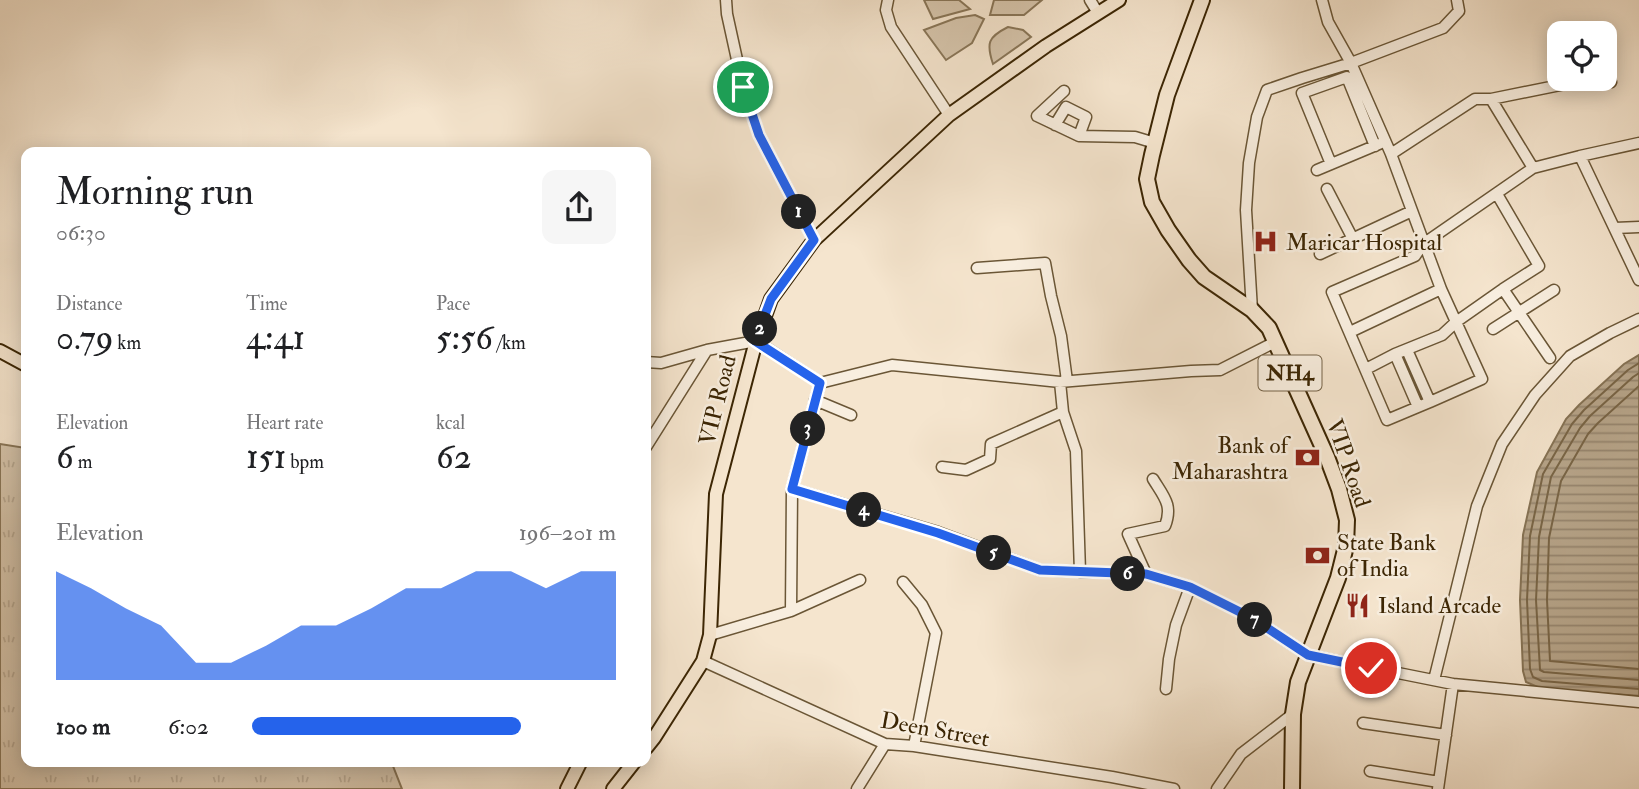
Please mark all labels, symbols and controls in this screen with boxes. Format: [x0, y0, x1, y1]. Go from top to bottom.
map controls [1547, 21, 1617, 91]
button: locate [1547, 21, 1617, 91]
pin [713, 57, 773, 117]
icon: arrive [724, 68, 762, 106]
text: Morning run [56, 168, 254, 216]
button: share [542, 170, 616, 244]
pin: 1 [782, 194, 816, 230]
text: 1 [795, 199, 802, 223]
text: 06:30 [56, 218, 106, 247]
hospital icon: Maricar Hospital [1252, 228, 1280, 256]
place label: Maricar Hospital [1286, 228, 1442, 258]
text: Distance [56, 292, 122, 316]
text: Time [246, 292, 288, 316]
text: Pace [436, 292, 470, 316]
pin: 2 [742, 312, 778, 346]
text: 0.79 [56, 316, 113, 360]
text: 4:41 [246, 316, 305, 360]
text: 5:56 [436, 316, 493, 360]
text: 2 [755, 316, 764, 340]
text: km [113, 331, 141, 355]
text: /km [493, 331, 526, 355]
street label: VIP Road [692, 352, 743, 448]
road number: NH4 [1258, 356, 1322, 390]
text: Elevation [56, 411, 128, 435]
text: Heart rate [246, 411, 323, 435]
text: kcal [436, 411, 465, 435]
pin: 3 [790, 412, 826, 446]
street label: VIP Road [1320, 415, 1377, 511]
text: 3 [804, 416, 811, 440]
place label: Bank of Maharashtra [1172, 431, 1292, 486]
text: 6 [56, 435, 74, 479]
text: 151 [246, 435, 286, 479]
text: 62 [436, 435, 471, 479]
bank icon: Bank of Maharashtra [1294, 444, 1322, 472]
text: m [74, 450, 92, 474]
text: bpm [286, 450, 324, 474]
pin: 4 [846, 492, 882, 528]
text: 4 [858, 497, 869, 521]
text: Elevation [56, 518, 144, 547]
text: 196–201 m [519, 518, 616, 547]
place label: State Bank of India [1337, 528, 1436, 583]
pin: 5 [976, 536, 1012, 570]
text: 5 [989, 540, 998, 564]
bank icon: State Bank of India [1303, 541, 1331, 569]
pin: 6 [1110, 556, 1146, 592]
text: 6 [1123, 561, 1132, 585]
restaurant icon: Island Arcade [1344, 591, 1372, 619]
place label: Island Arcade [1378, 591, 1502, 620]
pin: 7 [1238, 602, 1272, 638]
text: 7 [1250, 607, 1259, 631]
pin [1341, 638, 1401, 698]
icon: check [1352, 649, 1390, 687]
street label: Deen Street [878, 706, 992, 753]
text: 100 m [56, 712, 110, 741]
text: 6:02 [168, 712, 209, 741]

